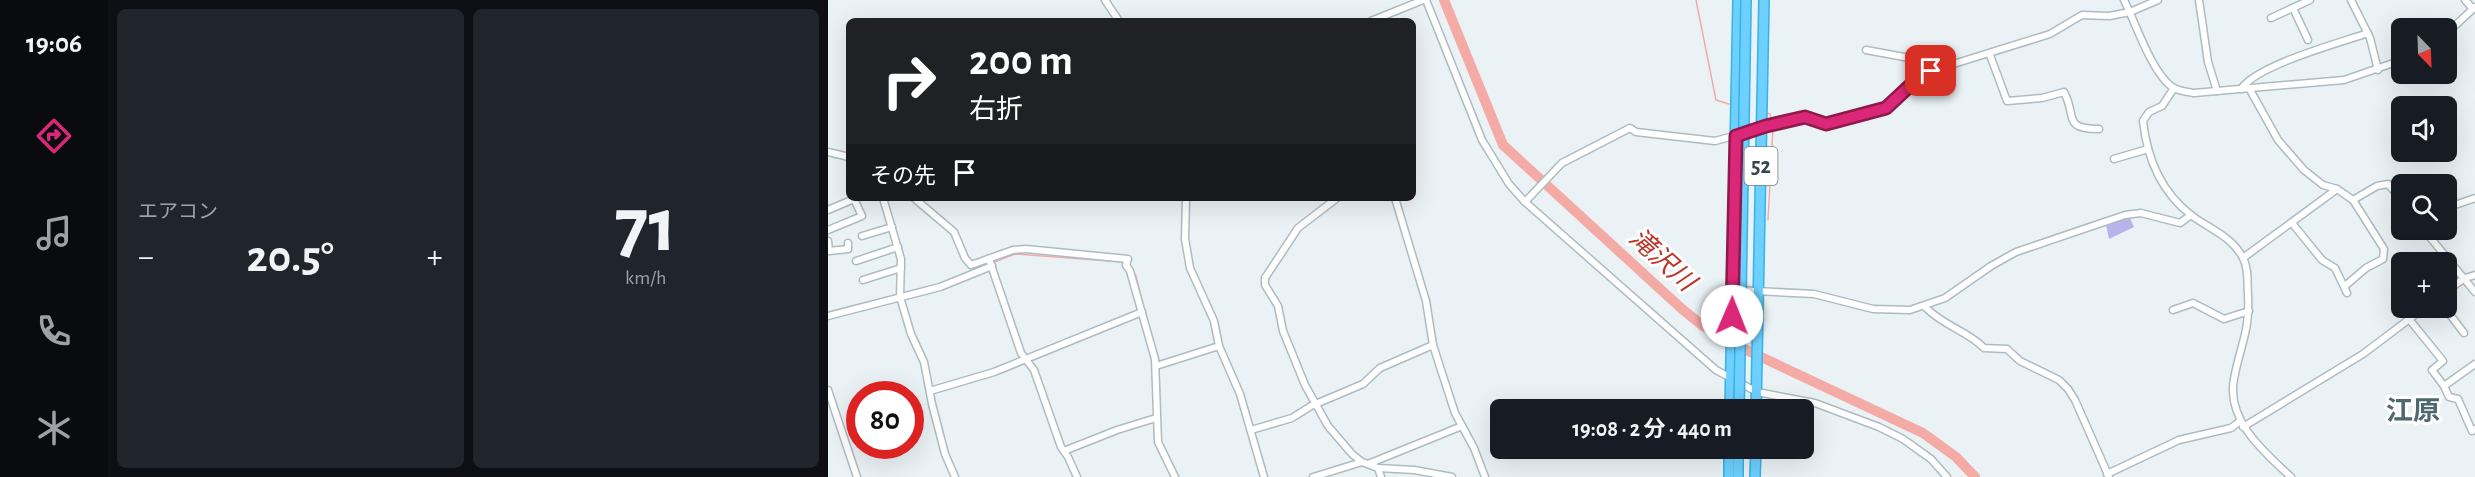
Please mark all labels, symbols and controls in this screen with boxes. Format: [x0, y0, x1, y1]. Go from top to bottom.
north arrow [2391, 18, 2457, 84]
map controls [2391, 18, 2457, 318]
text: 19:06 [26, 30, 82, 57]
text: 200 m [969, 40, 1073, 82]
icon: right [870, 42, 948, 120]
pin [1905, 45, 1956, 96]
icon: arrive [1914, 54, 1947, 87]
text: 右折 [969, 96, 1023, 123]
button: sound [2391, 96, 2457, 162]
icon: directions [33, 115, 75, 157]
road number: 52 [1744, 147, 1778, 185]
icon: arrive [948, 156, 981, 189]
text: その先 [870, 165, 936, 187]
button: search [2391, 174, 2457, 240]
text: 71 [615, 188, 677, 266]
text: エアコン [138, 202, 218, 222]
icon: music [33, 212, 75, 254]
water label: 滝沢川 [1624, 223, 1703, 298]
text: 20.5° [246, 235, 334, 280]
text: − [138, 241, 154, 274]
text: + [427, 241, 442, 274]
button: + [2391, 252, 2457, 318]
text: km/h [625, 268, 666, 288]
position arrow [1700, 284, 1764, 348]
icon: phone [33, 310, 75, 352]
speed limit sign: 80 [846, 381, 924, 459]
district label: 江原 [2386, 397, 2440, 425]
icon: climate [33, 407, 75, 449]
text: 19:08 · 2 分 · 440 m [1572, 418, 1732, 440]

